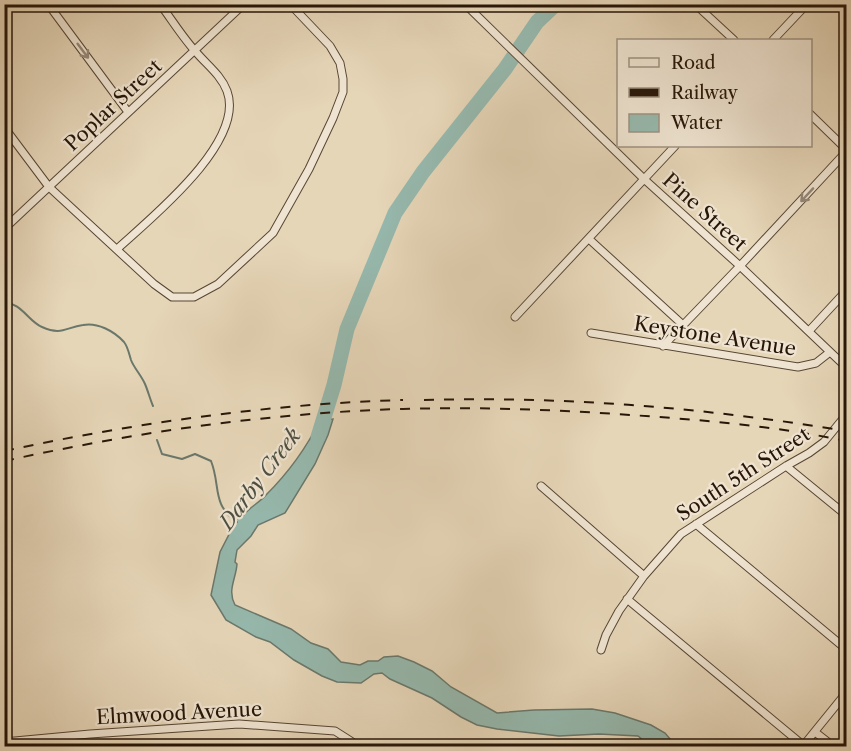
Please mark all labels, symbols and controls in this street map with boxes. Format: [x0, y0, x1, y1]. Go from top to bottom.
legend [617, 39, 812, 147]
one-way arrow [77, 43, 90, 59]
text: Road [671, 52, 716, 74]
street label: Poplar Street [60, 54, 166, 156]
text: Railway [671, 82, 739, 104]
text: Water [670, 112, 723, 134]
street label: Pine Street [658, 168, 752, 256]
one-way arrow [800, 187, 814, 202]
street label: Keystone Avenue [632, 311, 798, 361]
street label: South 5th Street [672, 422, 814, 526]
water label: Darby Creek [212, 423, 306, 536]
street label: Elmwood Avenue [95, 697, 263, 729]

